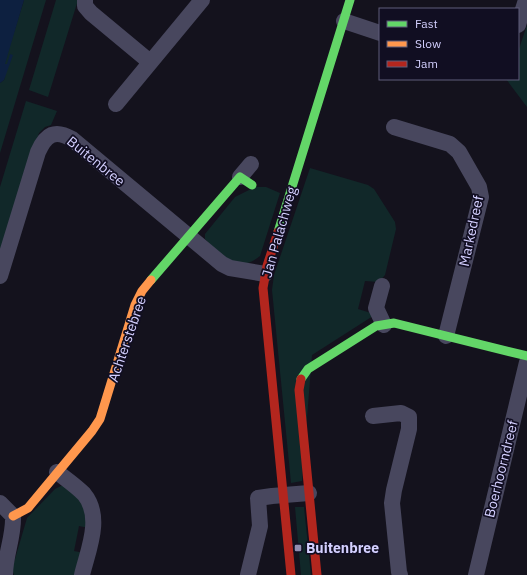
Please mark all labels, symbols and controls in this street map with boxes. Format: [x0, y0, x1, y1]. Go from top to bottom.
legend [379, 8, 519, 80]
text: Fast [415, 16, 438, 31]
text: Slow [415, 36, 441, 51]
text: Jam [415, 56, 438, 71]
street label: Buitenbree [63, 132, 129, 190]
street label: Jan Palachweg [257, 184, 301, 280]
street label: Markedreef [455, 194, 487, 268]
street label: Achterstebree [104, 293, 150, 384]
street label: Boerhoorndreef [480, 418, 522, 520]
place label: Buitenbree [306, 539, 379, 557]
marker: Buitenbree [293, 543, 303, 553]

